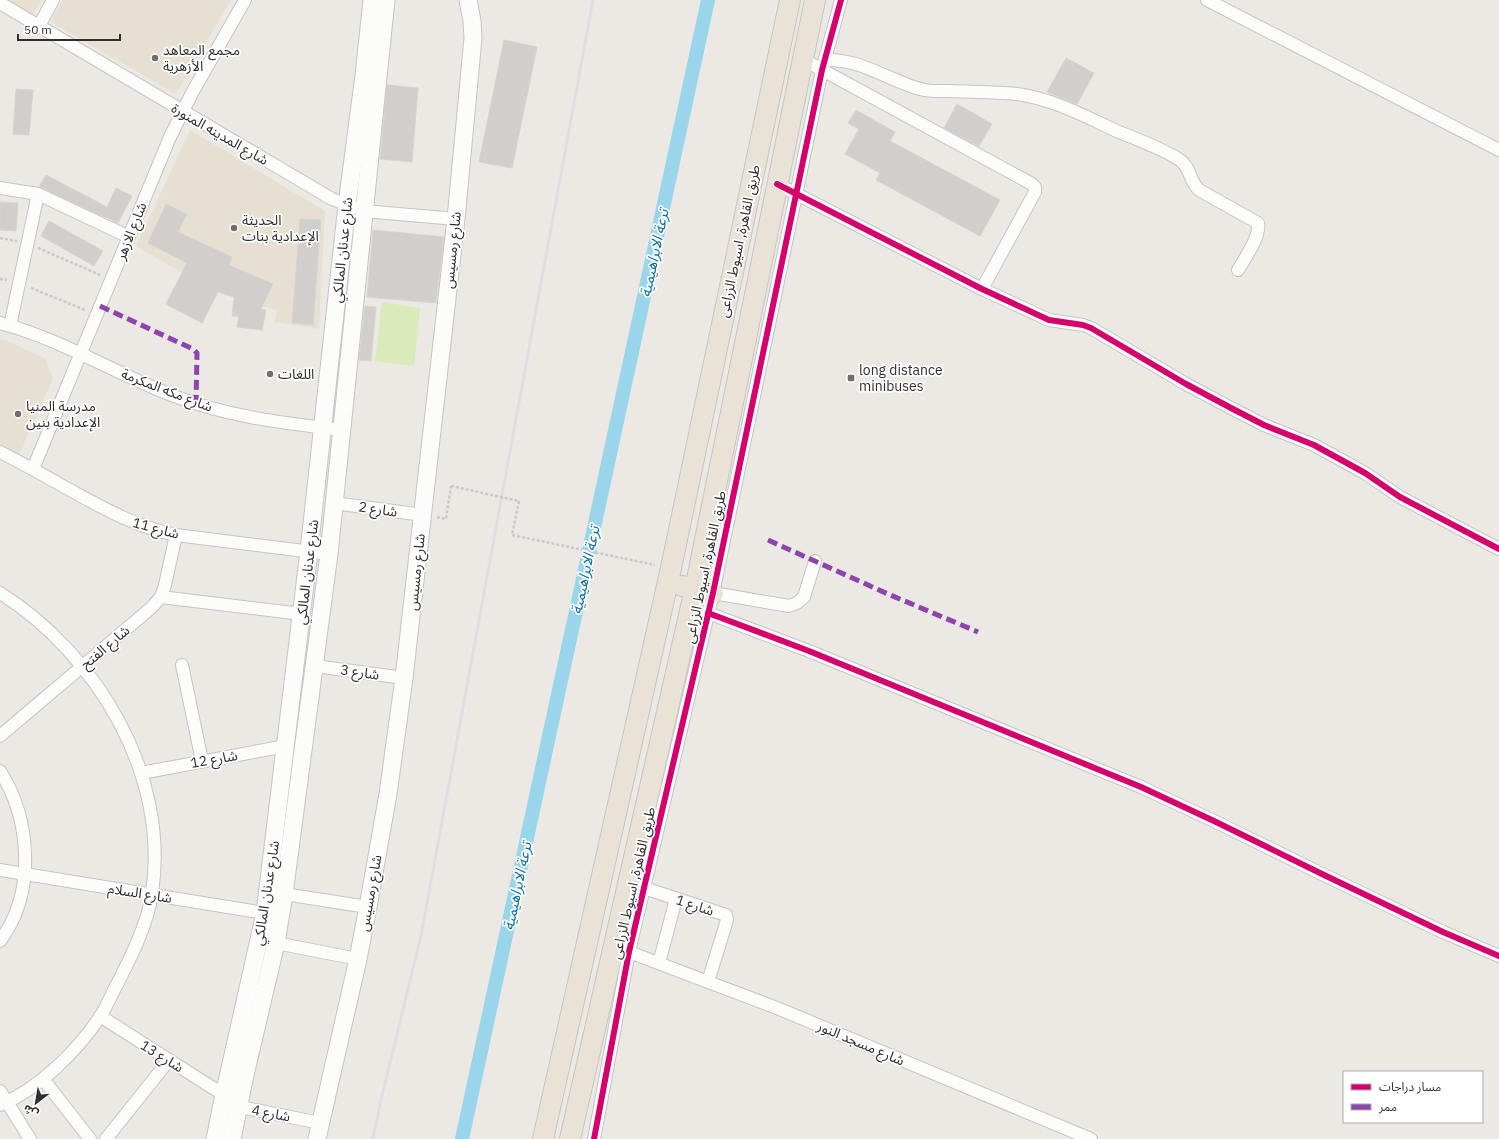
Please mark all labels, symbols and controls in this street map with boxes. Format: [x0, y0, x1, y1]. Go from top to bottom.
scale bar [18, 16, 120, 42]
text: 50 m [24, 22, 52, 37]
place label: مجمع المعاهد الأزهرية [163, 41, 240, 75]
marker: مجمع المعاهد الأزهرية [150, 53, 160, 63]
street label: شارع المدينه المنورة [167, 99, 272, 171]
street label: طريق القاهرة, اسيوط الزراعى [714, 163, 765, 319]
street label: شارع عدنان المالكي [328, 196, 359, 304]
street label: شارع الازهر [111, 200, 152, 264]
water label: ترعة الابراهيمية [635, 205, 673, 299]
place label: الحديثة الإعدادية بنات [242, 211, 319, 246]
street label: شارع رمسيس [439, 211, 467, 290]
marker: الحديثة الإعدادية بنات [229, 223, 239, 233]
place label: long distance minibuses [859, 361, 943, 395]
street label: شارع مكه المكرمة [118, 364, 215, 418]
place label: اللغات [278, 365, 314, 383]
marker: اللغات [265, 369, 275, 379]
marker: long distance minibuses [846, 373, 856, 383]
place label: مدرسة المنيا الإعدادية بنين [26, 397, 100, 432]
marker: مدرسة المنيا الإعدادية بنين [13, 409, 23, 419]
street label: طريق القاهرة, اسيوط الزراعى [680, 489, 731, 645]
street label: شارع 2 [357, 497, 399, 523]
street label: شارع 11 [130, 513, 181, 545]
street label: شارع عدنان المالكي [292, 518, 325, 626]
water label: ترعة الابراهيمية [566, 522, 604, 616]
street label: شارع رمسيس [403, 533, 431, 612]
street label: شارع الفتح [77, 621, 135, 674]
street label: شارع 3 [339, 660, 381, 686]
street label: شارع 12 [189, 746, 239, 774]
street label: طريق القاهرة, اسيوط الزراعى [607, 805, 660, 961]
water label: ترعة الابراهيمية [498, 838, 536, 932]
street label: شارع عدنان المالكي [249, 839, 285, 947]
street label: شارع رمسيس [354, 853, 388, 933]
street label: شارع السلام [106, 879, 173, 909]
street label: شارع 1 [673, 890, 716, 921]
street label: شارع مسجد النور [813, 1016, 907, 1071]
street label: شارع 13 [136, 1036, 187, 1078]
legend [1343, 1071, 1483, 1123]
text: مسار دراجات [1379, 1079, 1441, 1094]
north arrow [16, 1083, 56, 1123]
text: ممر [1378, 1099, 1397, 1114]
street label: شارع 4 [250, 1100, 292, 1128]
text: ش [21, 1102, 41, 1121]

